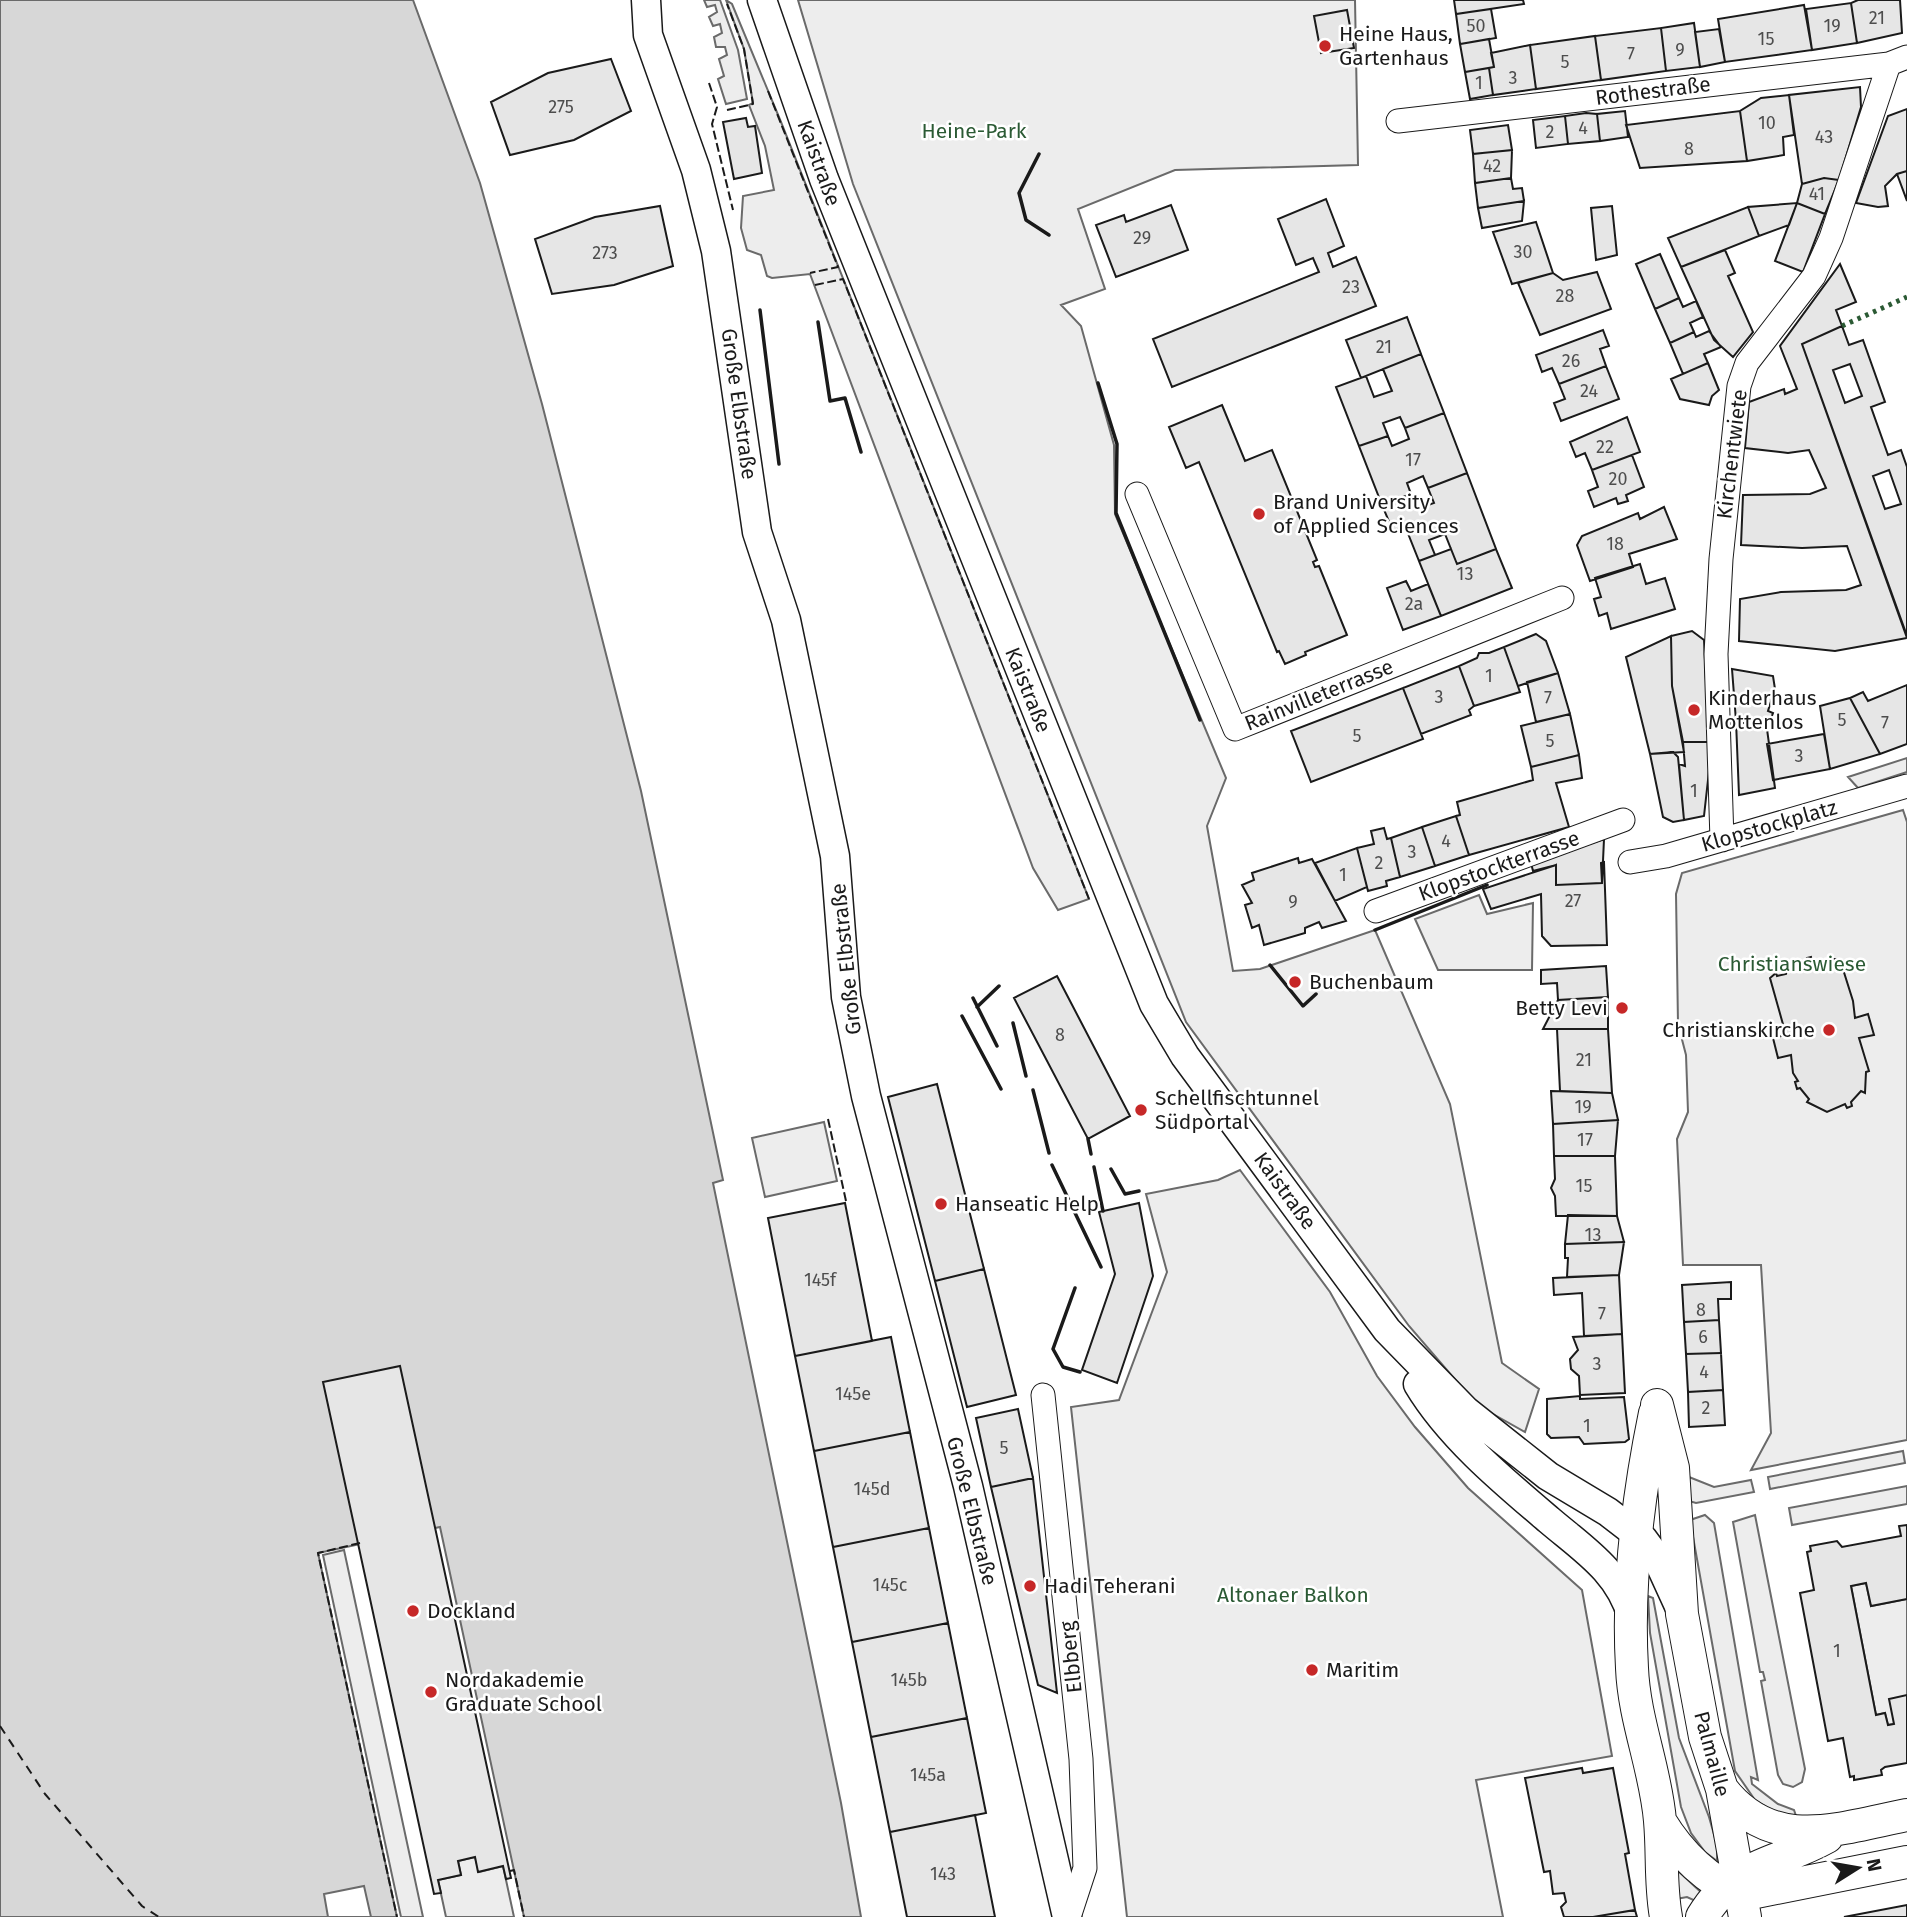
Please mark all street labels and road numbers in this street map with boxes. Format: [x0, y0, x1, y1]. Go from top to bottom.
street label: Rothestraße [1594, 71, 1712, 111]
street label: Kaistraße [791, 116, 847, 210]
street label: Große Elbstraße [716, 327, 762, 481]
street label: Kirchentwiete [1711, 388, 1753, 520]
street label: Kaistraße [999, 644, 1057, 736]
street label: Rainvilleterrasse [1241, 653, 1397, 737]
street label: Klopstockplatz [1698, 794, 1840, 858]
street label: Klopstockterrasse [1415, 825, 1583, 907]
street label: Große Elbstraße [825, 882, 867, 1036]
street label: Kaistraße [1248, 1147, 1322, 1235]
street label: Große Elbstraße [941, 1434, 1003, 1588]
street label: Elbberg [1054, 1620, 1088, 1694]
street label: Palmaille [1688, 1708, 1736, 1800]

